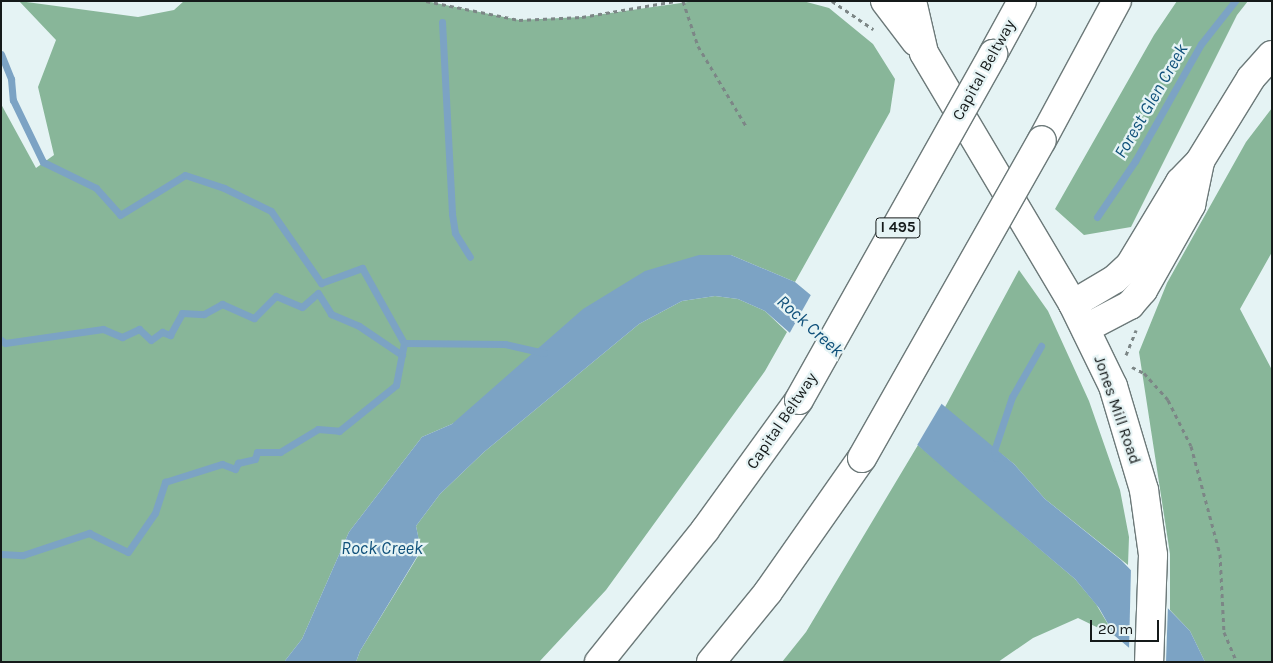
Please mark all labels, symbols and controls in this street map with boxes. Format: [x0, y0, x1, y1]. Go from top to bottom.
street label: Capital Beltway [948, 16, 1020, 124]
water label: Forest Glen Creek [1109, 40, 1193, 162]
road number: I 495 [874, 216, 922, 240]
water label: Rock Creek [772, 291, 848, 361]
street label: Jones Mill Road [1089, 353, 1145, 467]
street label: Capital Beltway [743, 369, 821, 473]
water label: Rock Creek [341, 537, 423, 559]
scale bar [1093, 610, 1162, 642]
text: 20 m [1098, 620, 1133, 638]

